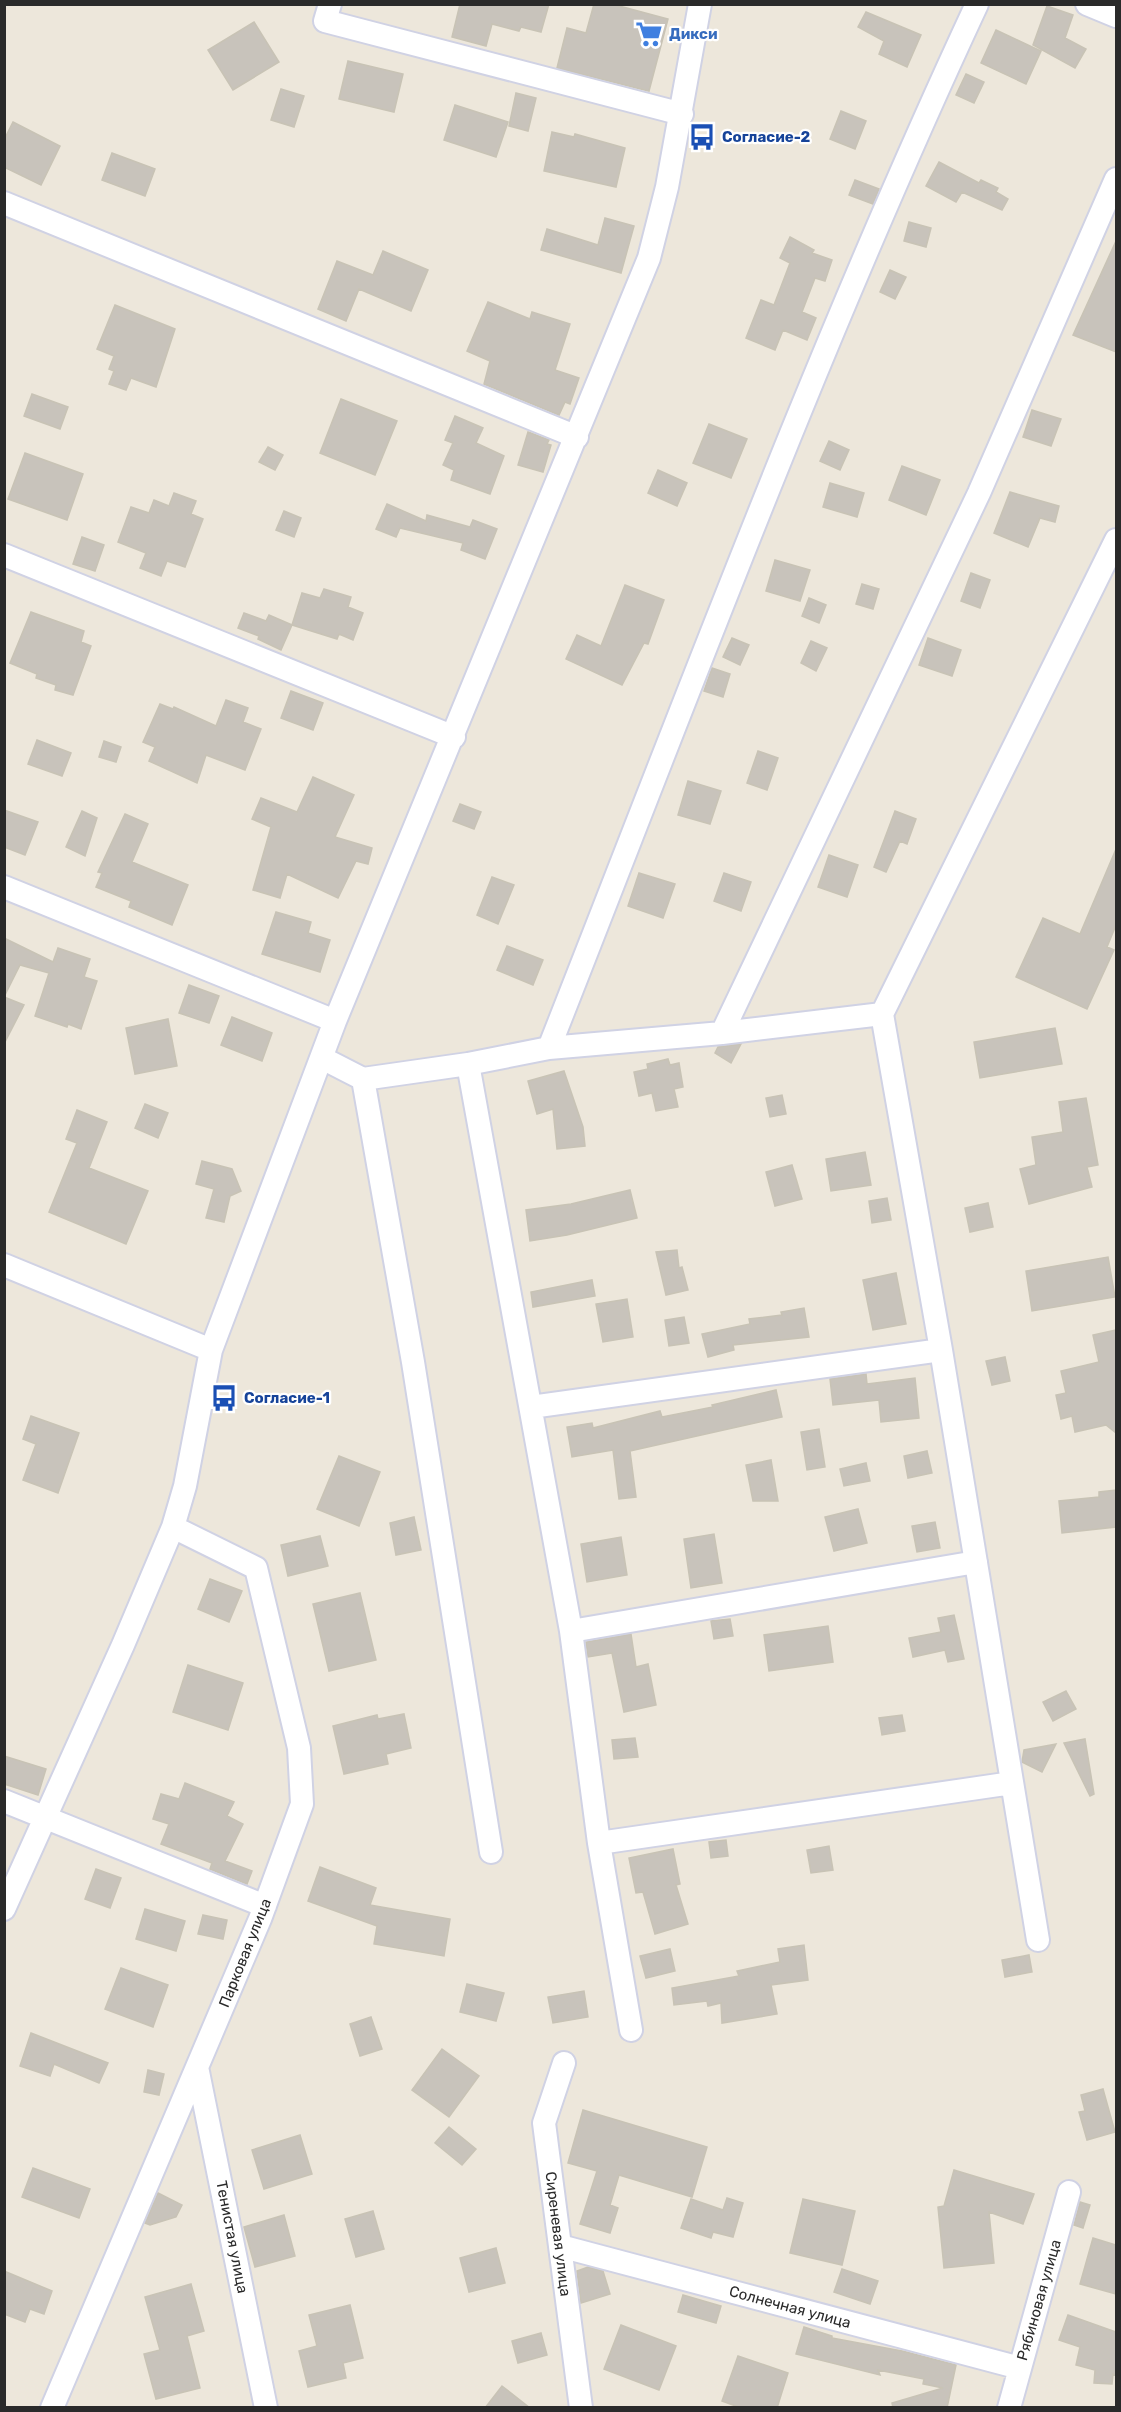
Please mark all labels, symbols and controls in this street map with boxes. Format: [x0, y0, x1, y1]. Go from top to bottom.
supermarket icon: Дикси [634, 19, 664, 49]
place label: Дикси [669, 25, 717, 43]
bus stop icon: Согласие-2 [687, 122, 717, 152]
place label: Согласие-2 [722, 128, 810, 146]
bus stop icon: Согласие-1 [209, 1383, 239, 1413]
place label: Согласие-1 [244, 1389, 330, 1407]
street label: Парковая улица [215, 1896, 275, 2010]
street label: Сиреневая улица [541, 2171, 575, 2297]
street label: Тенистая улица [212, 2179, 252, 2295]
street label: Рябиновая улица [1013, 2237, 1065, 2363]
street label: Солнечная улица [727, 2282, 853, 2332]

